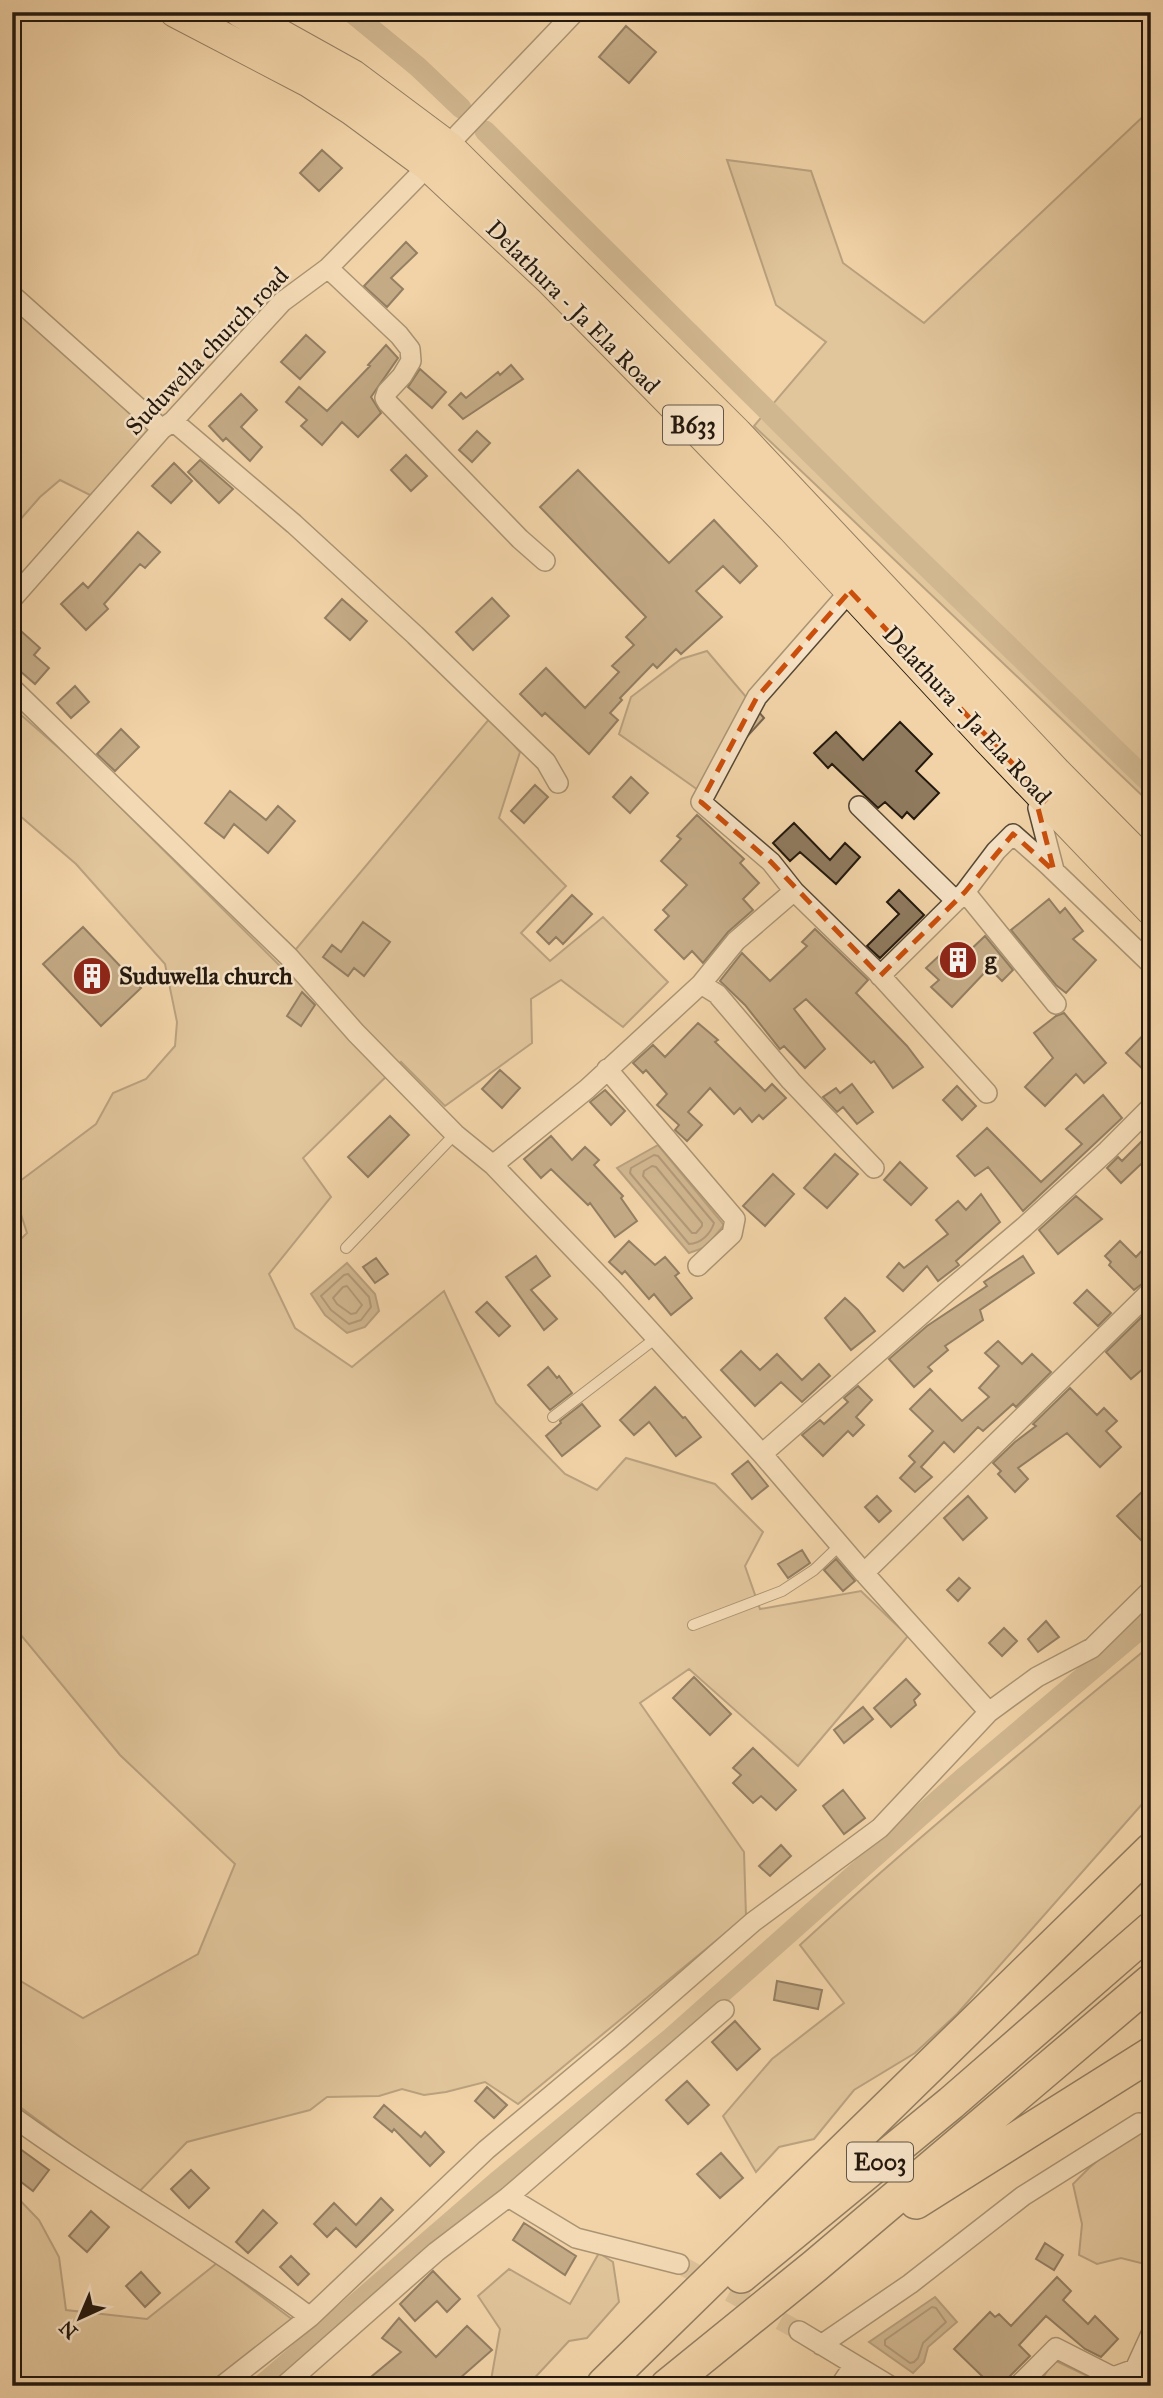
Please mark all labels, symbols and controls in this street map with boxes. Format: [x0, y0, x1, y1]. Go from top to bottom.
street label: Delathura - Ja Ela Road [480, 214, 666, 400]
street label: Suduwella church road [119, 261, 295, 441]
road number: B633 [663, 406, 723, 444]
street label: Delathura - Ja Ela Road [876, 619, 1058, 811]
building icon: g [937, 939, 979, 981]
place label: g [985, 945, 997, 975]
building icon: Suduwella church [71, 955, 113, 997]
place label: Suduwella church [119, 961, 293, 991]
road number: E003 [847, 2142, 913, 2182]
north arrow [46, 2282, 116, 2352]
text: N [55, 2316, 82, 2344]

